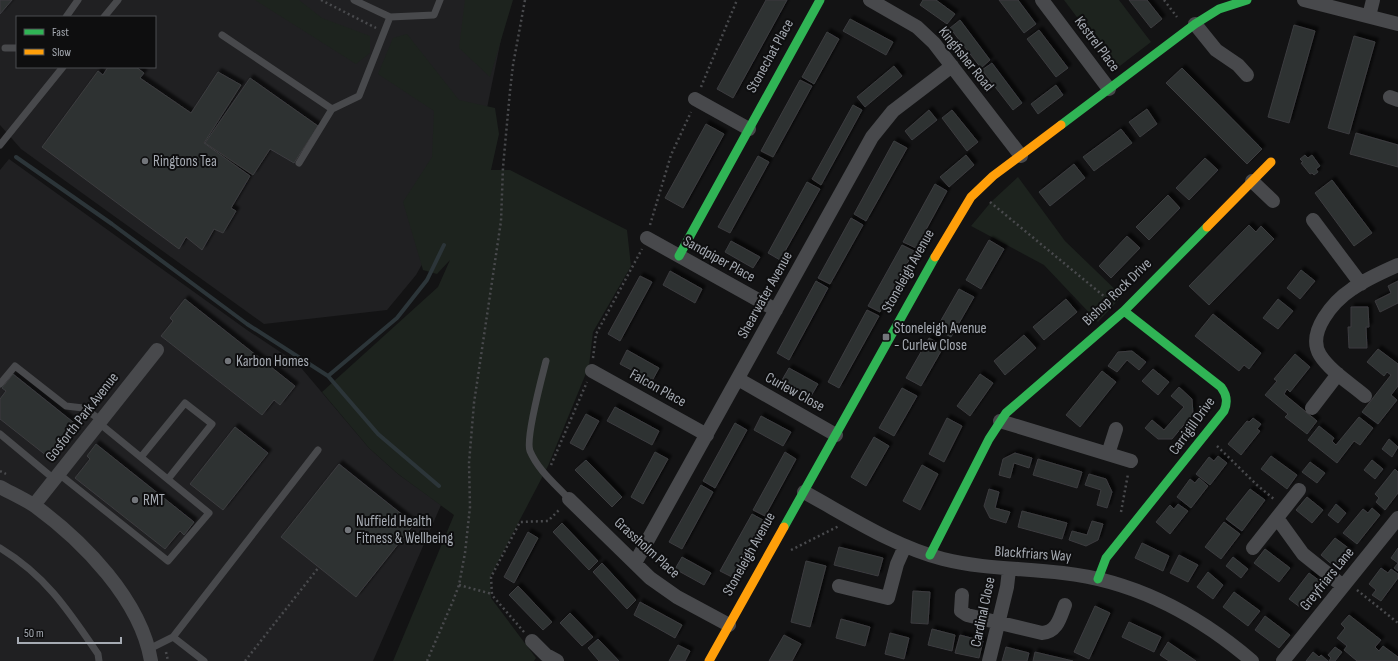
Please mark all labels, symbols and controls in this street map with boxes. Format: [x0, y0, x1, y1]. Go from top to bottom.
street label: Kestrel Place [1070, 12, 1124, 76]
legend [16, 16, 156, 68]
street label: Stonechat Place [742, 16, 798, 96]
street label: Kingfisher Road [934, 23, 998, 95]
text: Fast [52, 25, 69, 40]
text: Slow [52, 45, 71, 60]
place label: Ringtons Tea [153, 152, 217, 171]
marker: Ringtons Tea [140, 156, 150, 166]
street label: Stoneleigh Avenue [877, 226, 939, 316]
street label: Sandpiper Place [680, 231, 758, 287]
street label: Shearwater Avenue [733, 248, 797, 342]
street label: Bishop Rock Drive [1078, 254, 1156, 330]
place label: Stoneleigh Avenue - Curlew Close [894, 319, 987, 355]
marker: Stoneleigh Avenue - Curlew Close [881, 332, 891, 342]
place label: Karbon Homes [236, 352, 309, 371]
marker: Karbon Homes [223, 356, 233, 366]
street label: Falcon Place [626, 365, 690, 411]
street label: Curlew Close [762, 368, 828, 416]
street label: Gosforth Park Avenue [41, 369, 123, 465]
street label: Carrigill Drive [1165, 393, 1219, 459]
place label: RMT [143, 491, 165, 510]
marker: RMT [130, 495, 140, 505]
street label: Stoneleigh Avenue [718, 509, 780, 599]
place label: Nuffield Health Fitness & Wellbeing [356, 512, 453, 548]
street label: Grassholm Place [610, 513, 684, 583]
marker: Nuffield Health Fitness & Wellbeing [343, 525, 353, 535]
street label: Blackfriars Way [994, 542, 1072, 566]
street label: Greyfriars Lane [1296, 543, 1358, 615]
street label: Cardinal Close [966, 575, 1000, 649]
scale bar [18, 619, 121, 645]
text: 50 m [24, 626, 44, 641]

